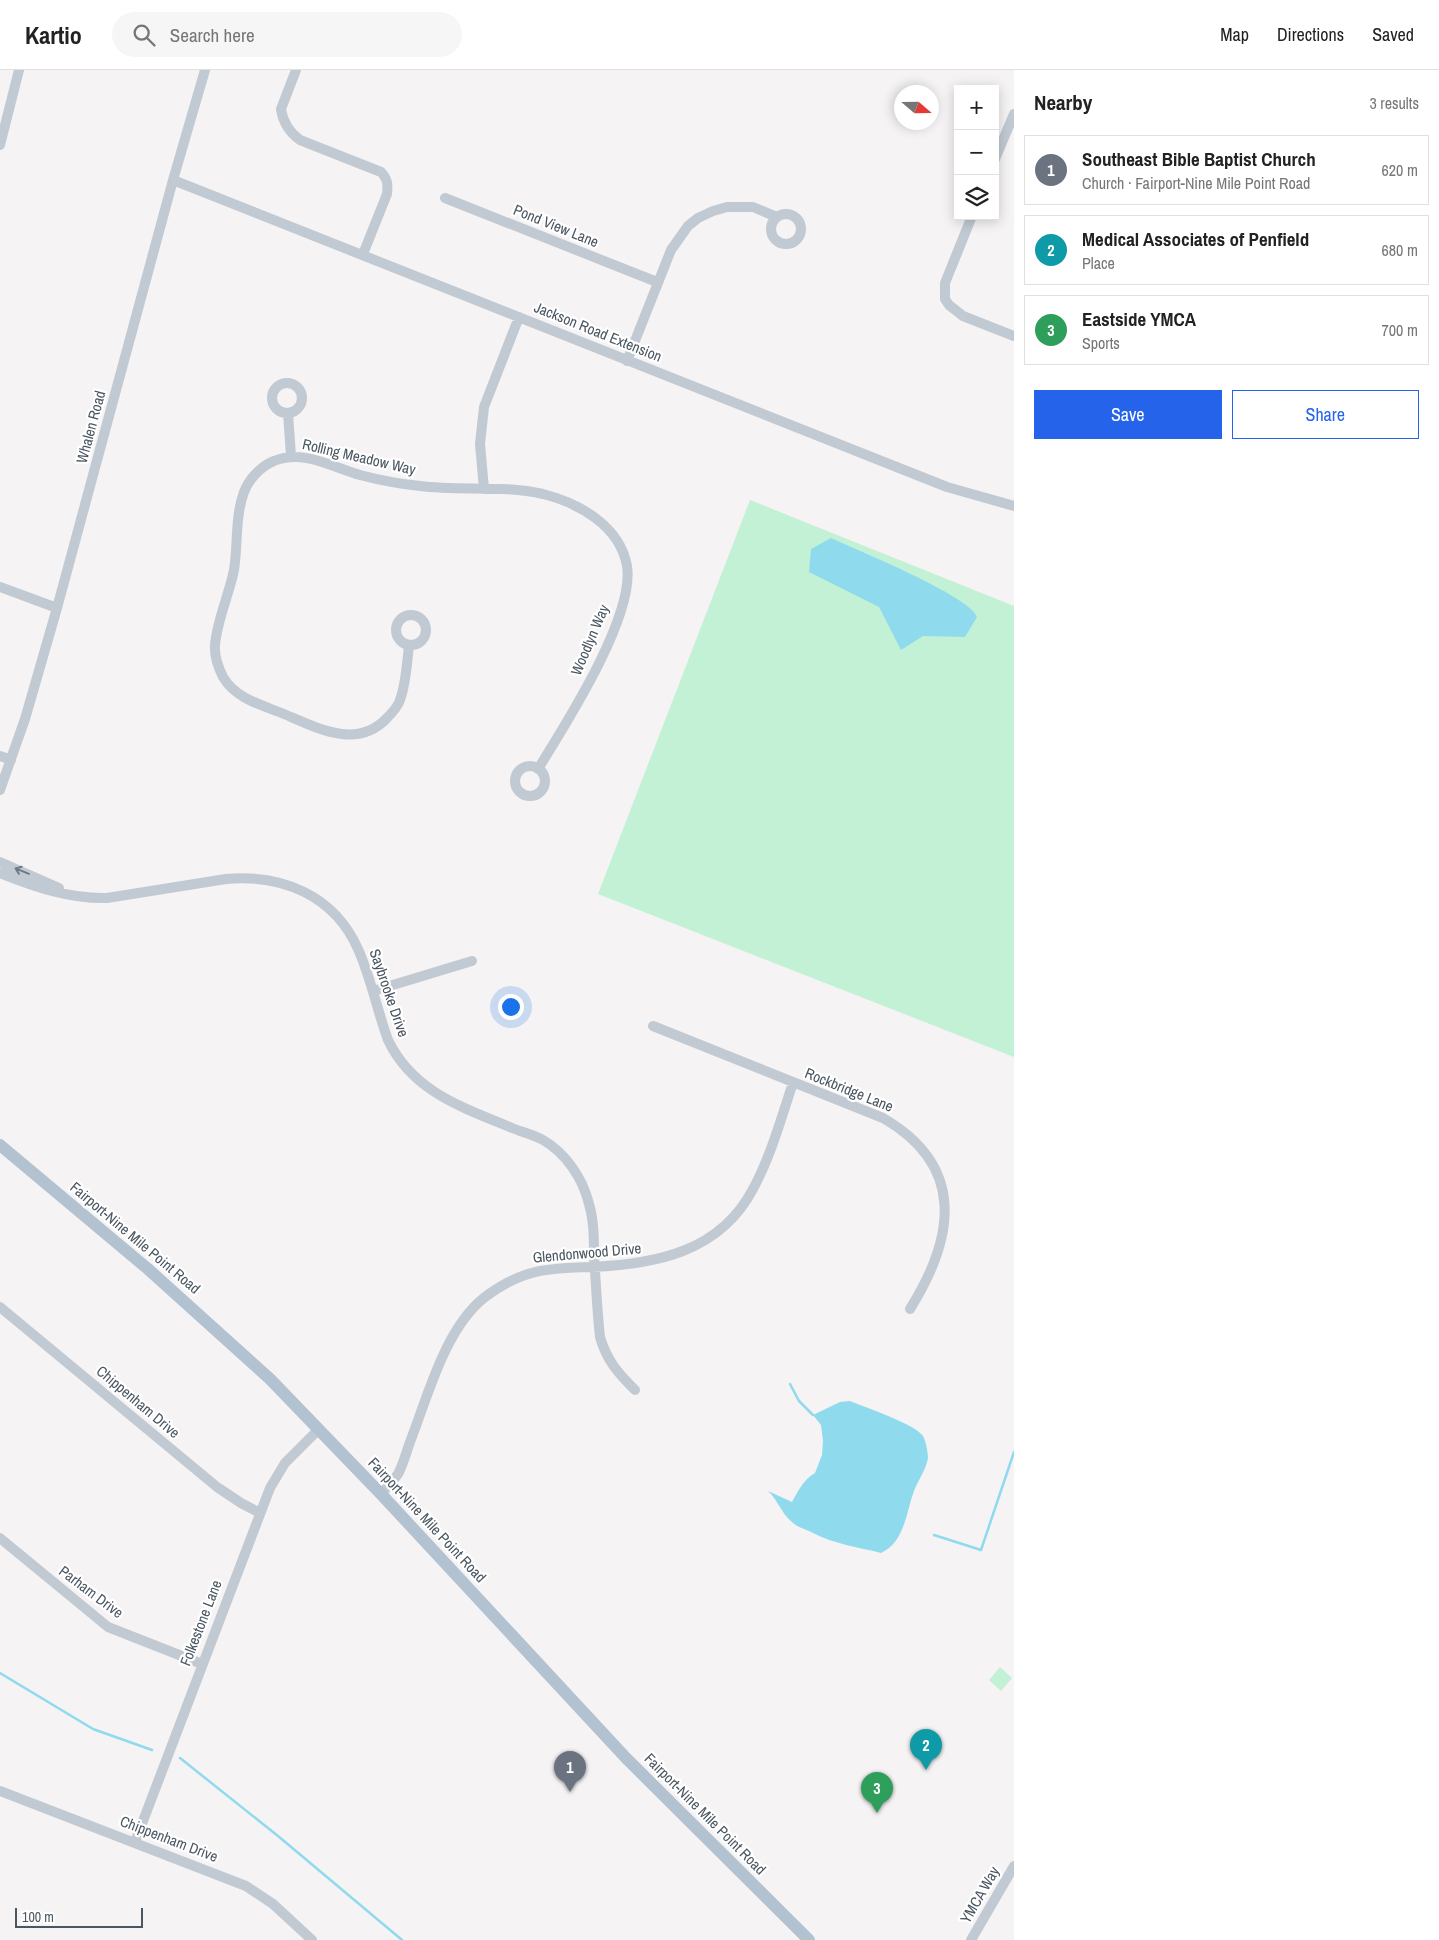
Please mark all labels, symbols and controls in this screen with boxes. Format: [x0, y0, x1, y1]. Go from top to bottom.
search box [112, 12, 462, 57]
text: Kartio [25, 19, 82, 51]
icon: search [130, 21, 158, 49]
text: Search here [170, 22, 255, 48]
text: Map [1220, 22, 1249, 47]
text: Directions [1277, 22, 1344, 47]
text: Saved [1372, 22, 1414, 47]
north arrow [894, 85, 939, 130]
map controls [954, 85, 999, 220]
button: + [954, 85, 999, 130]
text: Nearby [1034, 88, 1092, 117]
text: 3 results [1369, 92, 1419, 114]
button: − [954, 130, 999, 175]
text: Southeast Bible Baptist Church [1082, 146, 1316, 172]
text: 1 [1047, 159, 1055, 181]
text: 620 m [1382, 159, 1418, 181]
text: Church · Fairport-Nine Mile Point Road [1082, 172, 1310, 194]
button: layers [954, 175, 999, 220]
street label: Pond View Lane [511, 199, 602, 252]
text: Medical Associates of Penfield [1082, 226, 1309, 252]
text: 2 [1047, 239, 1055, 261]
text: 680 m [1382, 239, 1418, 261]
text: Place [1082, 252, 1115, 274]
street label: Jackson Road Extension [531, 296, 665, 367]
text: Eastside YMCA [1082, 306, 1196, 332]
text: 3 [1047, 319, 1055, 341]
text: 700 m [1382, 319, 1418, 341]
text: Sports [1082, 332, 1120, 354]
street label: Whalen Road [71, 388, 110, 466]
button: Save [1034, 390, 1222, 439]
button: Share [1232, 390, 1419, 439]
street label: Rolling Meadow Way [300, 433, 419, 480]
street label: Woodlyn Way [565, 600, 614, 679]
one-way arrow [15, 866, 30, 875]
street label: Saybrooke Drive [365, 946, 414, 1040]
your location [498, 994, 524, 1020]
street label: Rockbridge Lane [802, 1062, 897, 1117]
street label: Fairport-Nine Mile Point Road [66, 1177, 205, 1298]
street label: Glendonwood Drive [532, 1237, 642, 1268]
street label: Chippenham Drive [92, 1360, 185, 1443]
street label: Fairport-Nine Mile Point Road [364, 1452, 491, 1587]
street label: Parham Drive [55, 1560, 128, 1623]
street label: Folkestone Lane [175, 1577, 227, 1669]
pin: 2 [910, 1729, 942, 1770]
street label: Fairport-Nine Mile Point Road [640, 1748, 771, 1879]
pin: 1 [554, 1751, 586, 1792]
pin: 3 [861, 1772, 893, 1813]
street label: Chippenham Drive [117, 1810, 221, 1867]
street label: YMCA Way [955, 1862, 1005, 1927]
scale bar [15, 1905, 142, 1928]
text: 100 m [22, 1908, 54, 1926]

